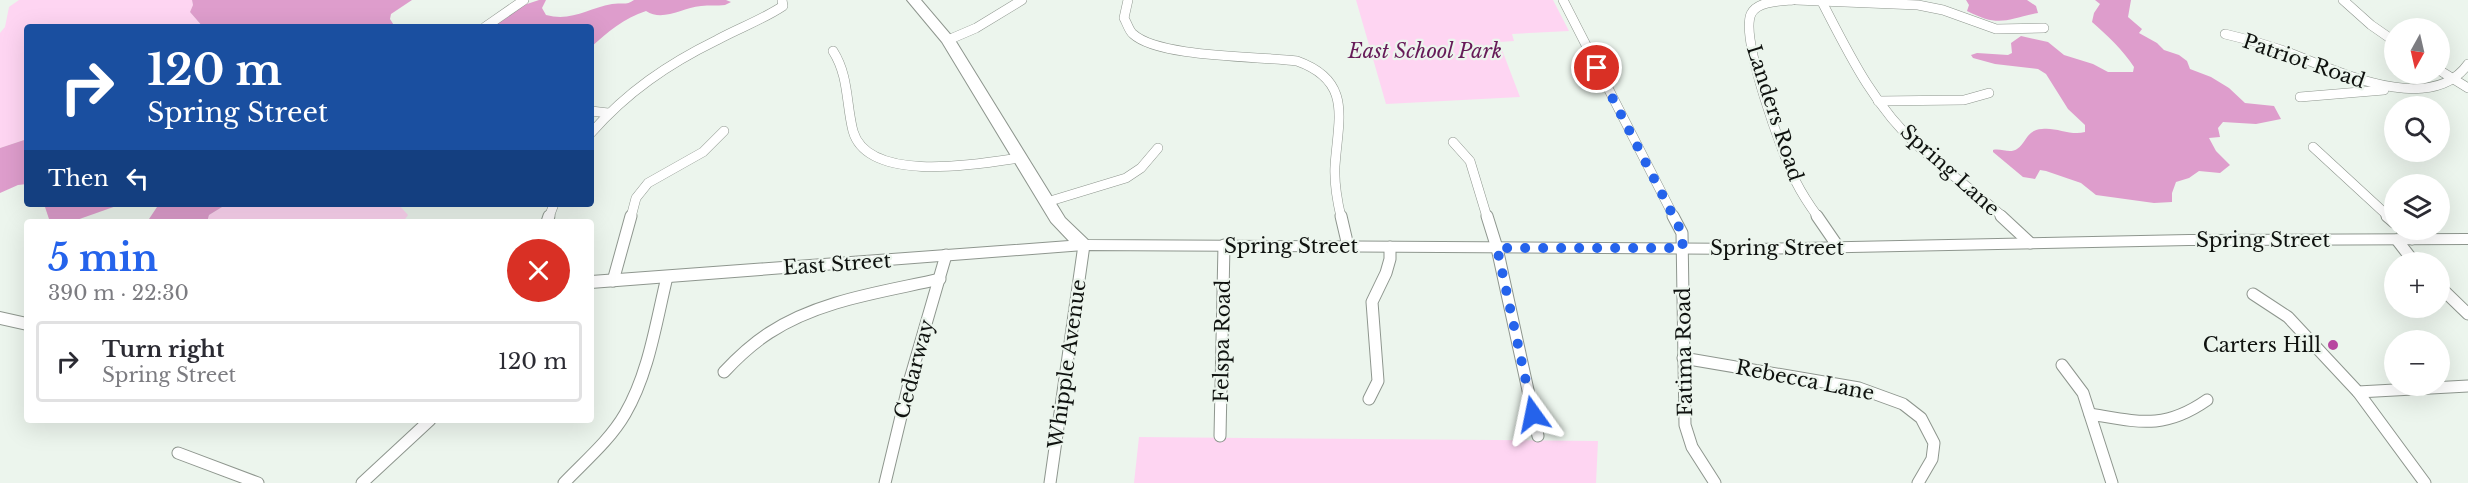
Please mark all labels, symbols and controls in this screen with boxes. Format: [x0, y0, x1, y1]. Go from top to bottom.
north arrow [2384, 18, 2450, 84]
map controls [2384, 18, 2450, 396]
street label: Patriot Road [2240, 29, 2368, 93]
park label: East School Park [1347, 39, 1502, 63]
pin [1571, 42, 1622, 93]
street label: Landers Road [1742, 42, 1808, 184]
text: 120 m [147, 44, 282, 96]
icon: right [48, 48, 126, 126]
icon: arrive [1580, 51, 1613, 84]
text: Spring Street [147, 96, 328, 129]
button: search [2384, 96, 2450, 162]
street label: Spring Lane [1896, 119, 2004, 221]
icon: left [121, 162, 154, 195]
text: Then [48, 165, 109, 192]
button: layers [2384, 174, 2450, 240]
street label: Spring Street [2196, 228, 2331, 252]
street label: Spring Street [1224, 234, 1359, 258]
text: 5 min [48, 236, 158, 281]
street label: Spring Street [1710, 236, 1845, 260]
button: close [507, 239, 570, 302]
street label: East Street [782, 248, 892, 280]
button: + [2384, 252, 2450, 318]
street label: Whipple Avenue [1043, 278, 1091, 451]
street label: Felspa Road [1209, 279, 1235, 403]
text: 390 m · 22:30 [48, 281, 189, 305]
street label: Fatima Road [1671, 287, 1697, 417]
street label: Cedarway [889, 316, 939, 421]
button: − [2384, 330, 2450, 396]
place label: Carters Hill [2203, 333, 2321, 357]
text: Turn right [102, 336, 224, 363]
marker: Carters Hill [2326, 338, 2340, 352]
icon: right [51, 345, 84, 378]
text: 120 m [498, 348, 567, 375]
street label: Rebecca Lane [1734, 355, 1876, 405]
text: Spring Street [102, 363, 236, 387]
position arrow [1501, 382, 1565, 446]

